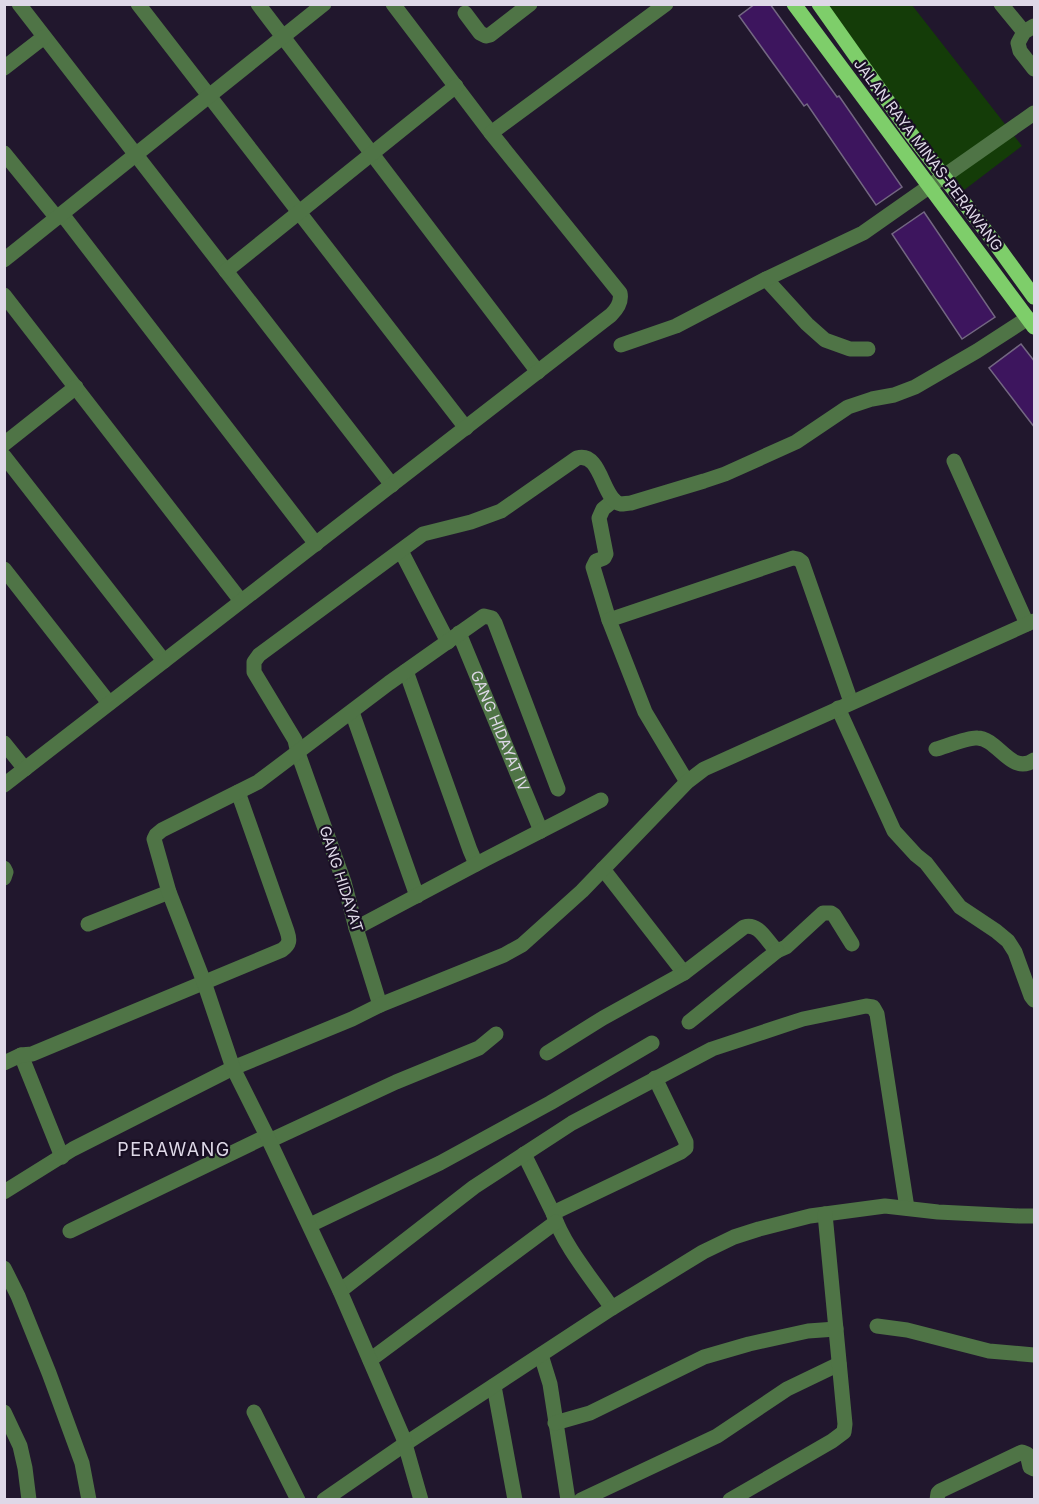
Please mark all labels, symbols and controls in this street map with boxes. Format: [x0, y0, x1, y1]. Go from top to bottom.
street label: JALAN RAYA MINAS-PERAWANG [850, 55, 1007, 255]
street label: GANG HIDAYAT IV [467, 667, 534, 794]
street label: GANG HIDAYAT [315, 823, 368, 934]
district label: PERAWANG [117, 1139, 231, 1160]

